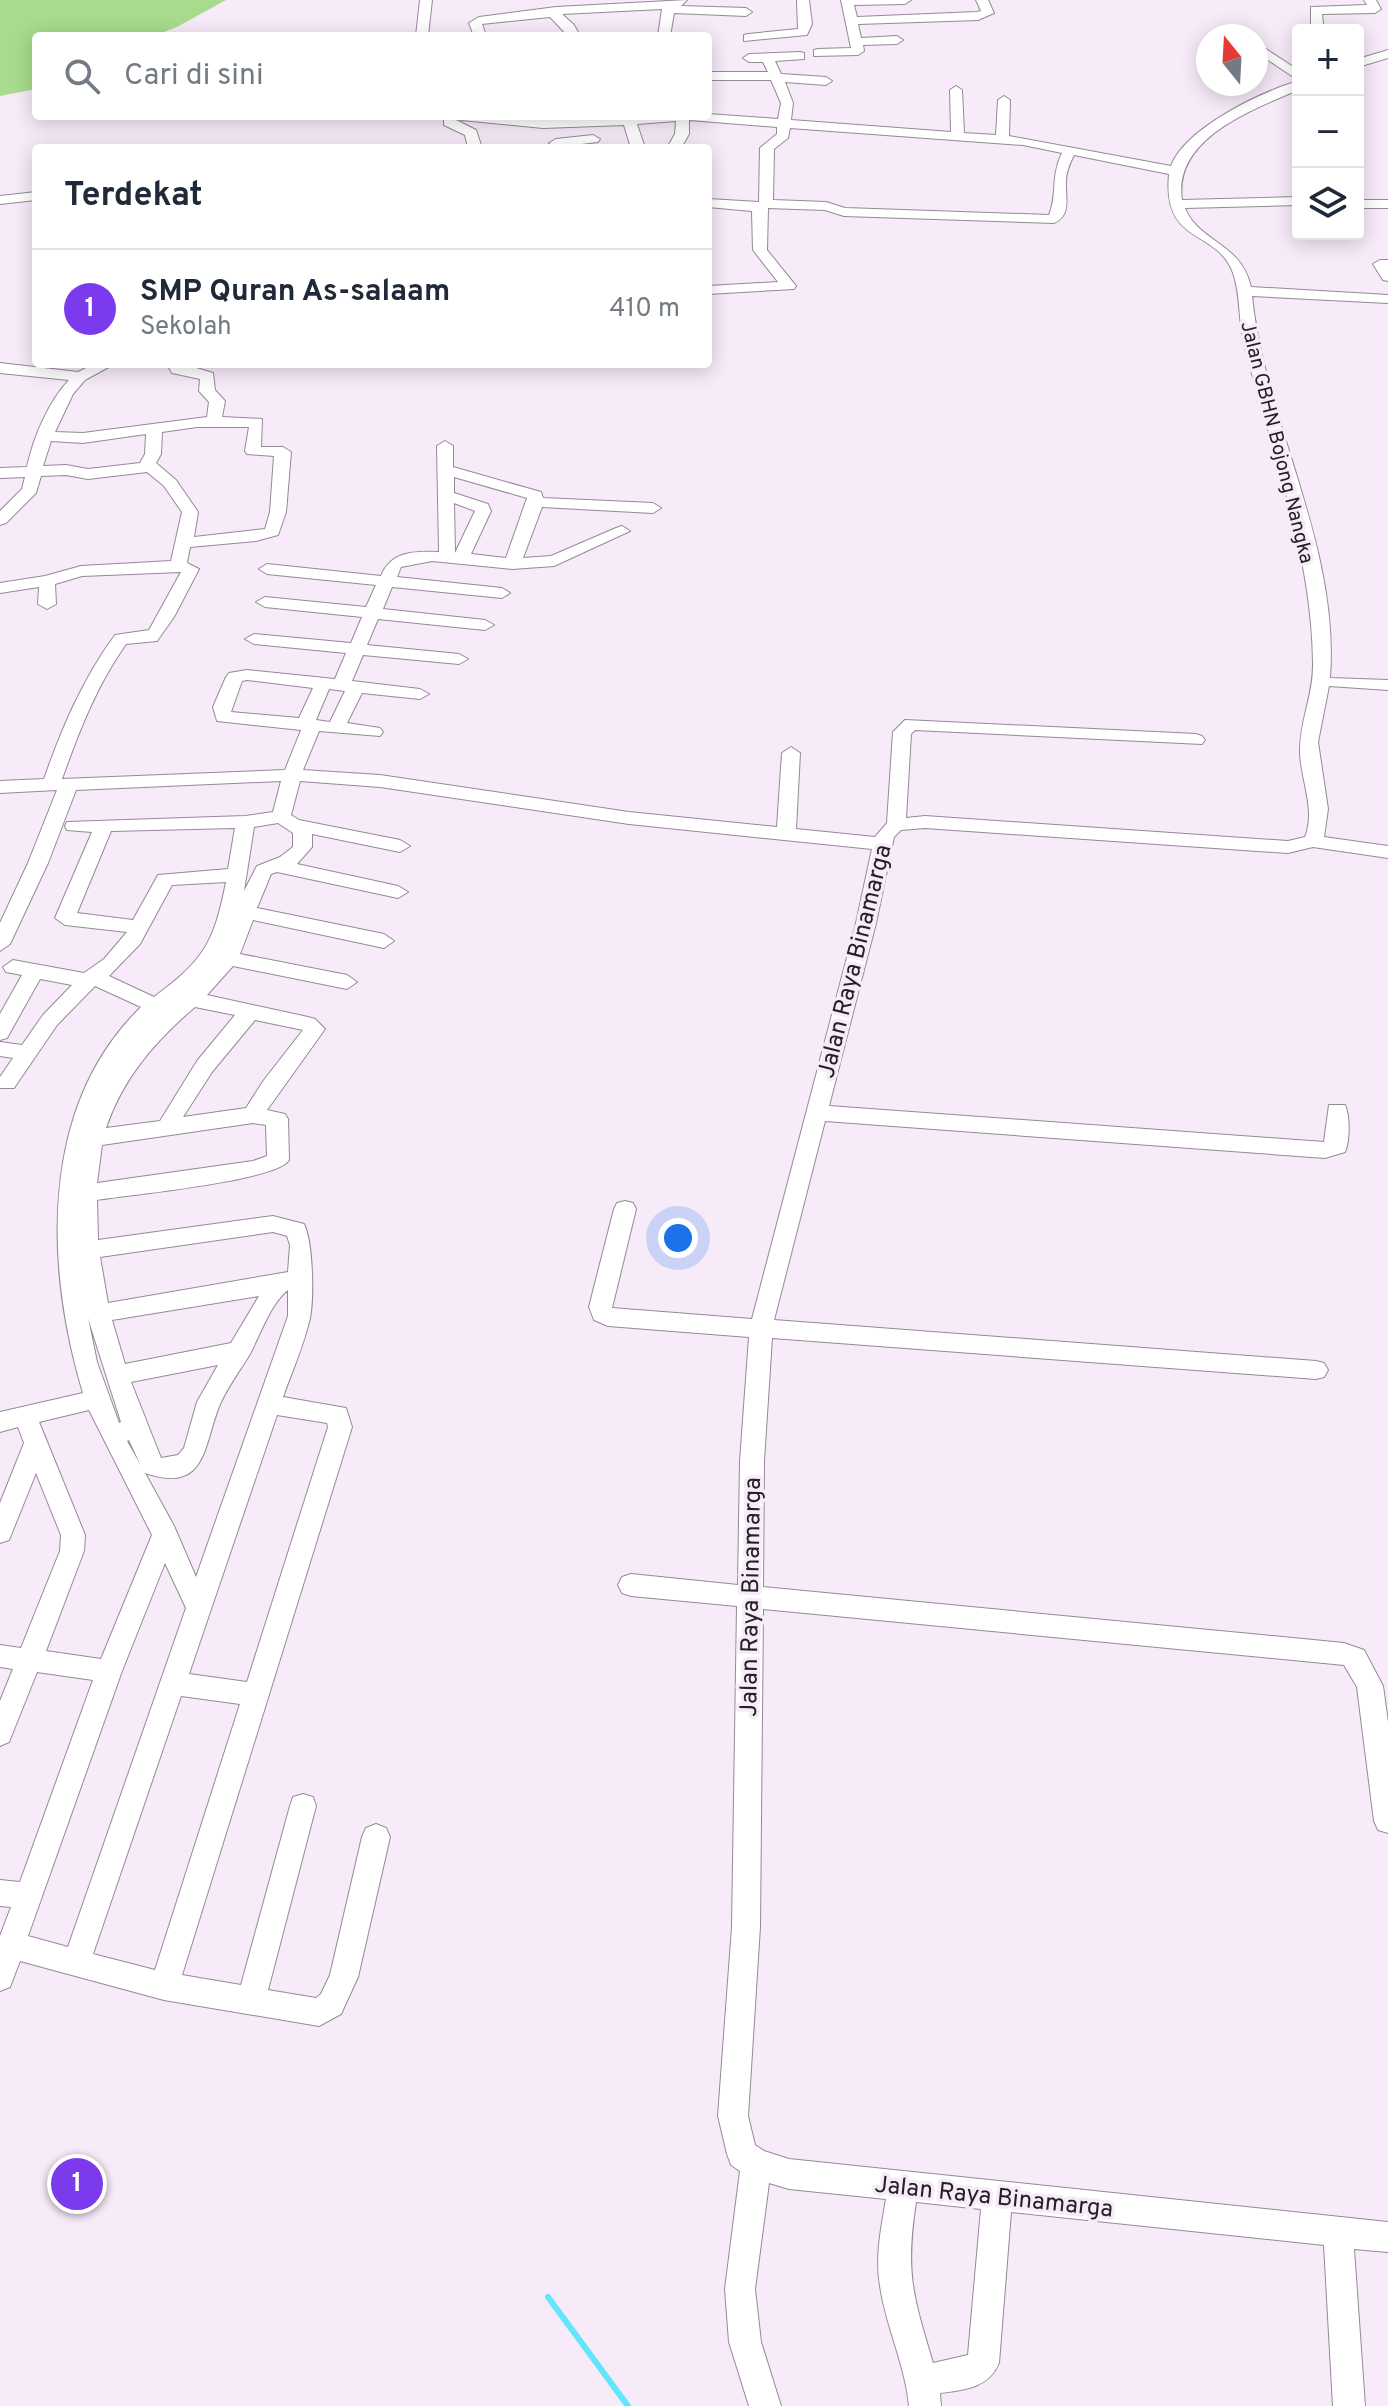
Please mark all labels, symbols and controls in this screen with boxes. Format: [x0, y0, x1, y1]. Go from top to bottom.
north arrow [1196, 24, 1268, 96]
map controls [1292, 24, 1364, 240]
button: + [1292, 24, 1364, 96]
search box [32, 32, 712, 120]
icon: search [60, 54, 104, 98]
text: Cari di sini [124, 58, 264, 95]
button: − [1292, 96, 1364, 168]
button: layers [1292, 168, 1364, 240]
text: Terdekat [64, 175, 203, 218]
text: SMP Quran As-salaam [140, 274, 450, 311]
text: 1 [85, 293, 95, 326]
text: 410 m [609, 293, 680, 326]
text: Sekolah [140, 311, 232, 344]
street label: Jalan GBHN Bojong Nangka [1233, 319, 1319, 566]
street label: Jalan Raya Binamarga [812, 842, 899, 1081]
your location [658, 1218, 698, 1258]
street label: Jalan Raya Binamarga [735, 1477, 769, 1717]
pin: 1 [51, 2154, 103, 2214]
street label: Jalan Raya Binamarga [873, 2171, 1115, 2225]

